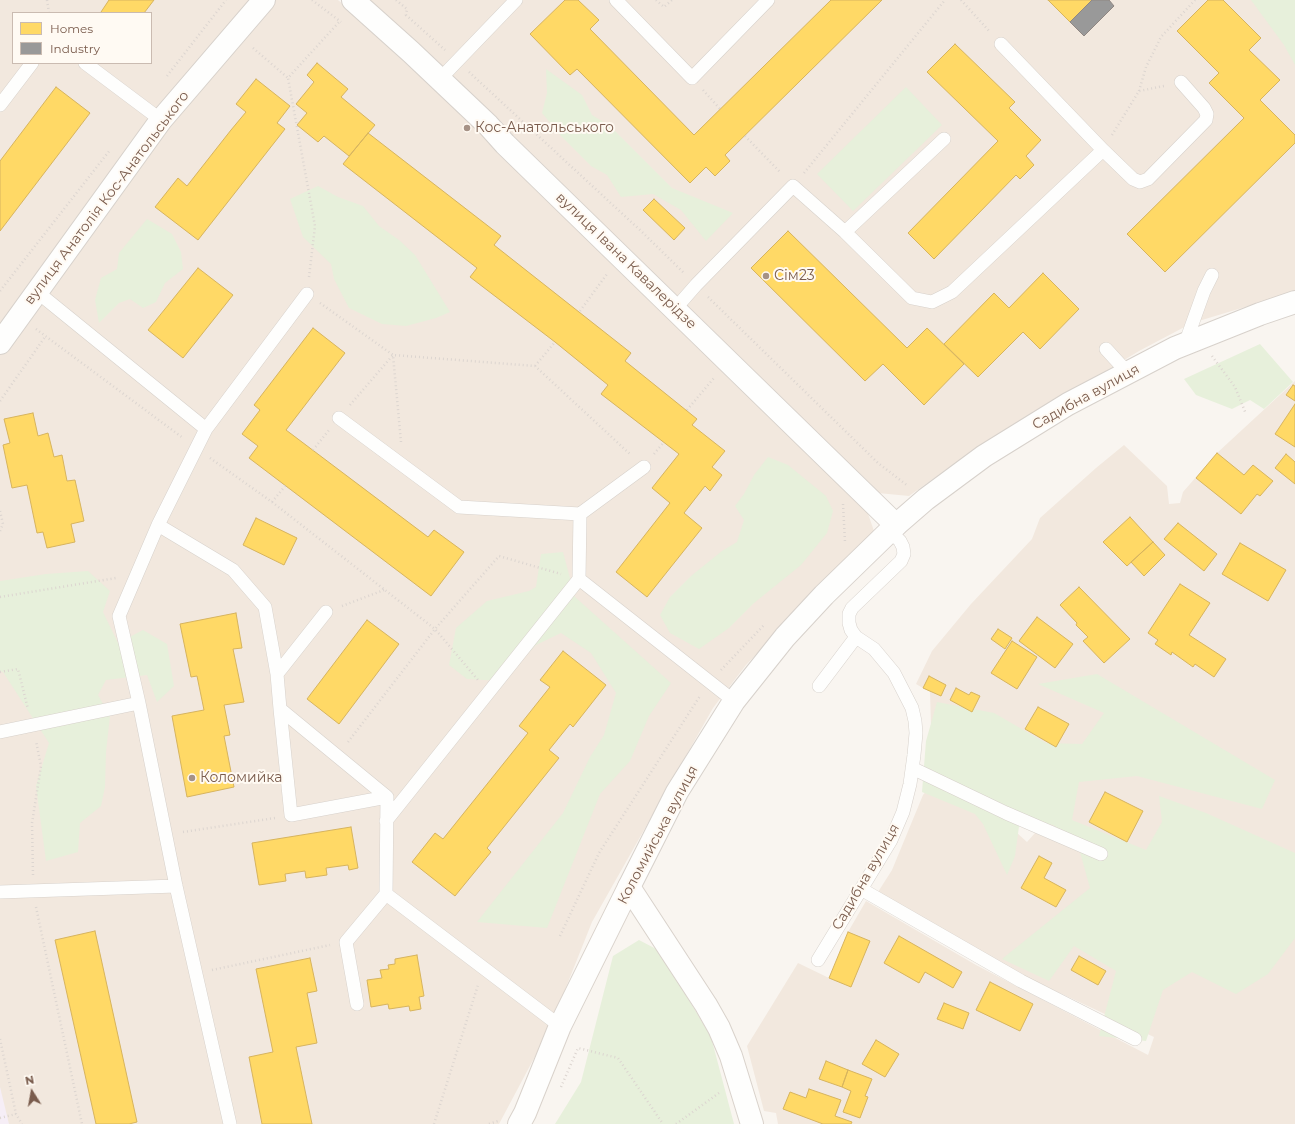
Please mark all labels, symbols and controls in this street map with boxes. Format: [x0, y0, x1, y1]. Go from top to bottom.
legend [12, 12, 152, 64]
text: Homes [50, 21, 93, 36]
text: Industry [50, 41, 100, 56]
street label: вулиця Анатолія Кос-Анатольського [21, 88, 193, 308]
place label: Кос-Анатольського [475, 120, 614, 136]
marker: Кос-Анатольського [462, 123, 472, 133]
street label: вулиця Івана Кавалерідзе [552, 189, 700, 333]
place label: Сім23 [774, 268, 815, 284]
marker: Сім23 [761, 271, 771, 281]
street label: Садибна вулиця [1030, 361, 1142, 433]
street label: Коломийська вулиця [614, 763, 702, 907]
place label: Коломийка [200, 770, 283, 786]
marker: Коломийка [187, 773, 197, 783]
street label: Садибна вулиця [829, 821, 903, 933]
north arrow [12, 1072, 52, 1112]
text: N [24, 1073, 35, 1088]

